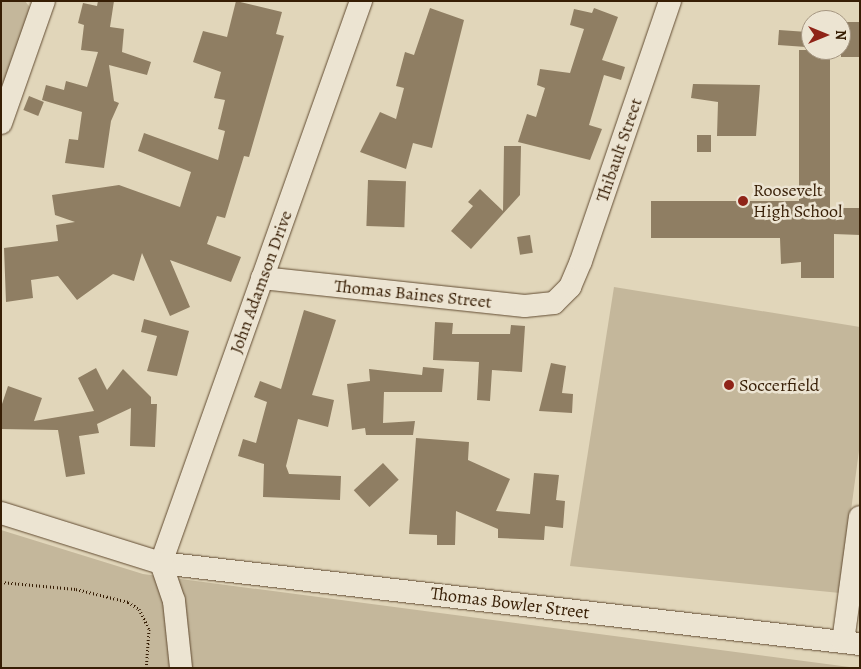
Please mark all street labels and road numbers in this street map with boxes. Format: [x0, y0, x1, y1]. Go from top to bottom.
street label: Thibault Street [591, 95, 647, 205]
street label: John Adamson Drive [225, 208, 297, 356]
street label: Thomas Baines Street [333, 275, 493, 313]
street label: Thomas Bowler Street [429, 583, 591, 623]

